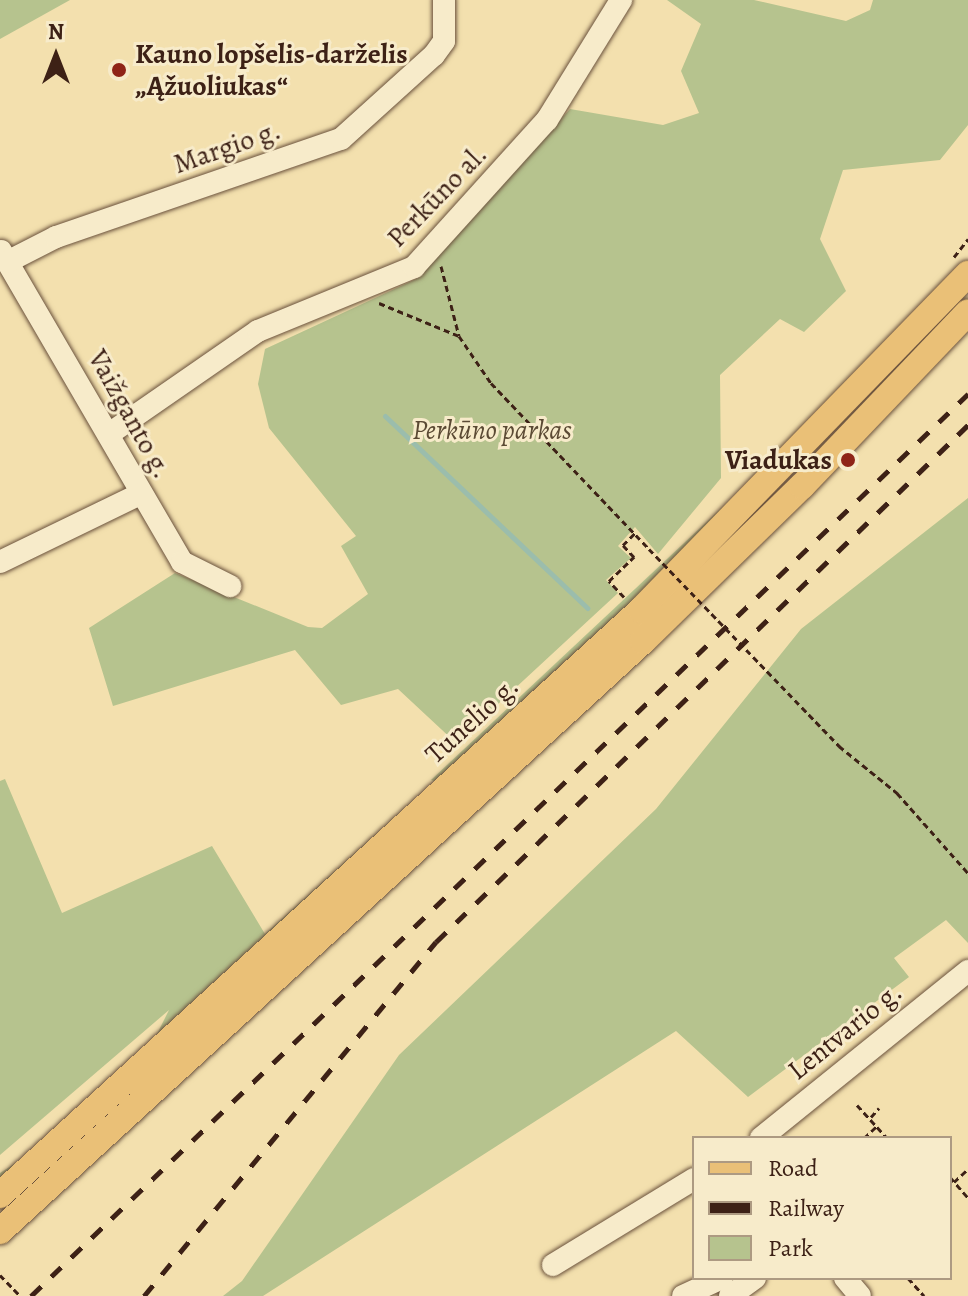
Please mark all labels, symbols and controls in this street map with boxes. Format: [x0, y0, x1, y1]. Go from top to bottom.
north arrow [16, 16, 96, 96]
text: N [48, 17, 64, 47]
place label: Kauno lopšelis-darželis „Ąžuoliukas“ [135, 37, 408, 103]
marker: Kauno lopšelis-darželis „Ąžuoliukas“ [110, 61, 128, 79]
street label: Margio g. [169, 113, 285, 181]
street label: Perkūno al. [380, 138, 494, 254]
street label: Vaižganto g. [81, 344, 179, 484]
park label: Perkūno parkas [412, 413, 572, 447]
place label: Viadukas [725, 443, 832, 477]
marker: Viadukas [839, 451, 857, 469]
street label: Tunelio g. [418, 669, 526, 771]
street label: Lentvario g. [781, 975, 909, 1087]
legend [692, 1136, 952, 1280]
text: Road [768, 1152, 818, 1184]
text: Railway [768, 1192, 844, 1224]
text: Park [768, 1232, 813, 1264]

